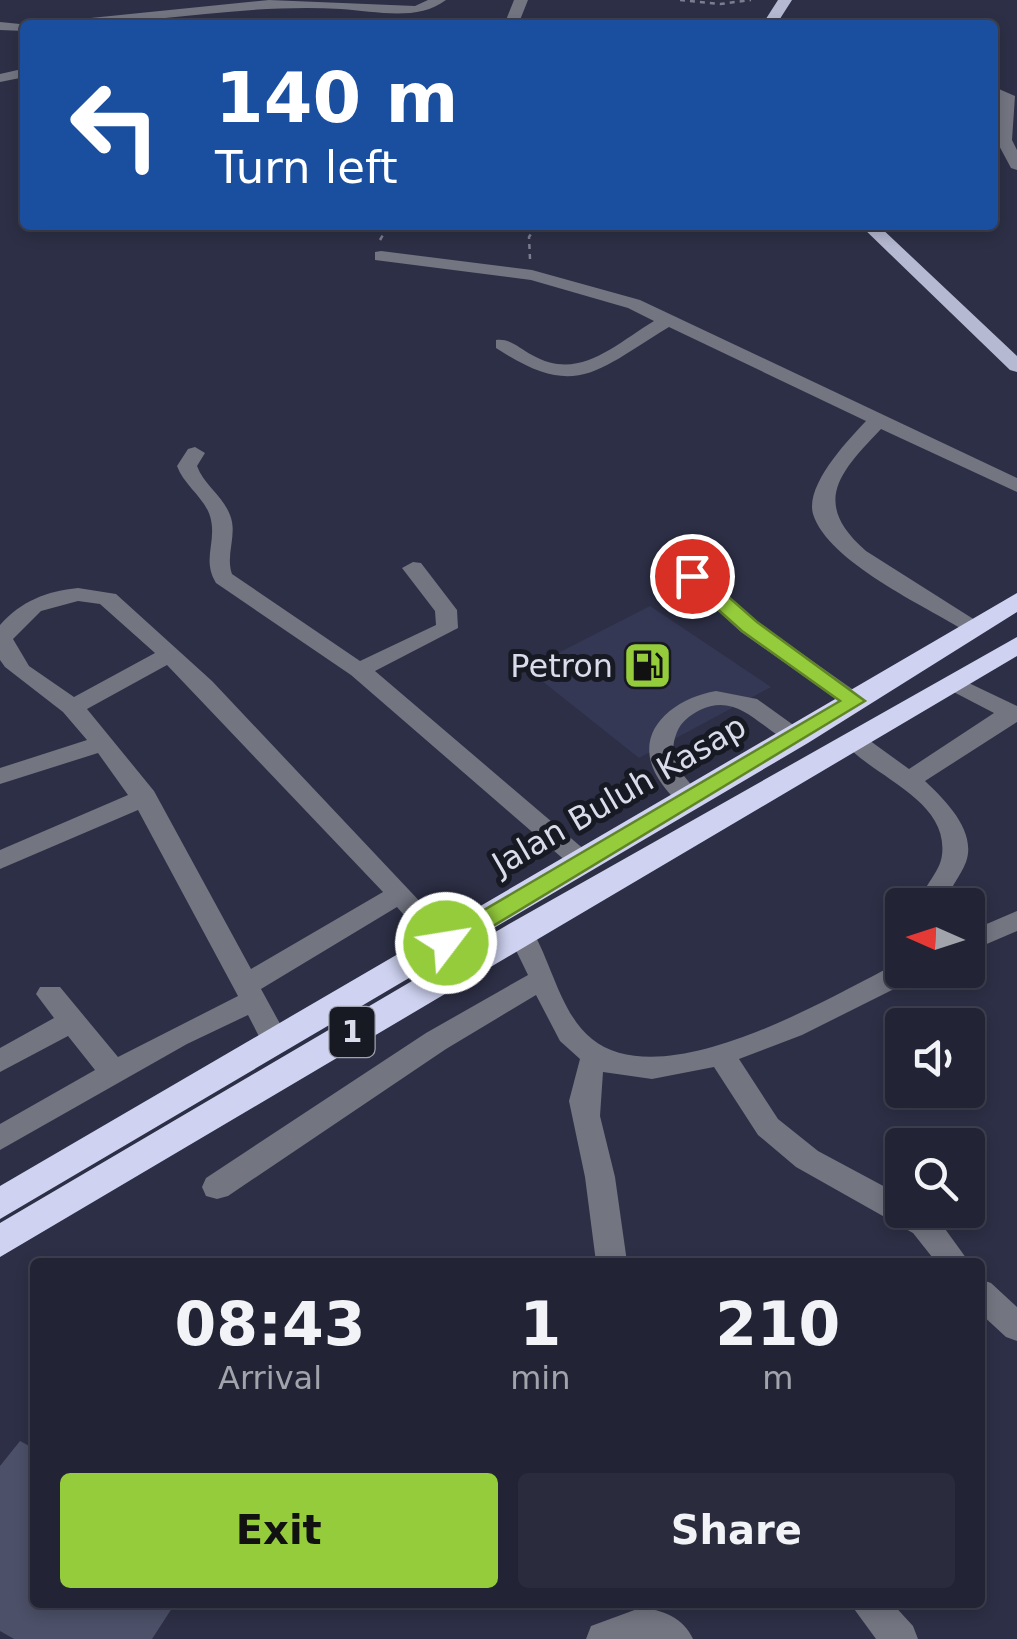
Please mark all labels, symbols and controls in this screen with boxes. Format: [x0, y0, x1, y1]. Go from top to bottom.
text: 140 m [215, 57, 458, 139]
icon: left [50, 60, 180, 190]
text: Turn left [215, 141, 398, 194]
pin [650, 534, 735, 619]
icon: arrive [665, 549, 720, 604]
fuel station icon: Petron [622, 640, 674, 692]
place label: Petron [510, 647, 613, 685]
street label: Jalan Buluh Kasap [484, 707, 753, 884]
north arrow [885, 888, 985, 988]
map controls [885, 888, 985, 1228]
position arrow [394, 891, 498, 995]
road number: 1 [330, 1007, 374, 1057]
button: sound [885, 1008, 985, 1108]
button: search [885, 1128, 985, 1228]
text: 08:43 [175, 1289, 366, 1359]
text: 1 [519, 1289, 561, 1359]
text: 210 [715, 1289, 840, 1359]
text: Arrival [218, 1359, 322, 1397]
text: min [510, 1359, 571, 1397]
text: m [762, 1359, 793, 1397]
button: Exit [60, 1473, 498, 1588]
button: Share [518, 1473, 955, 1588]

